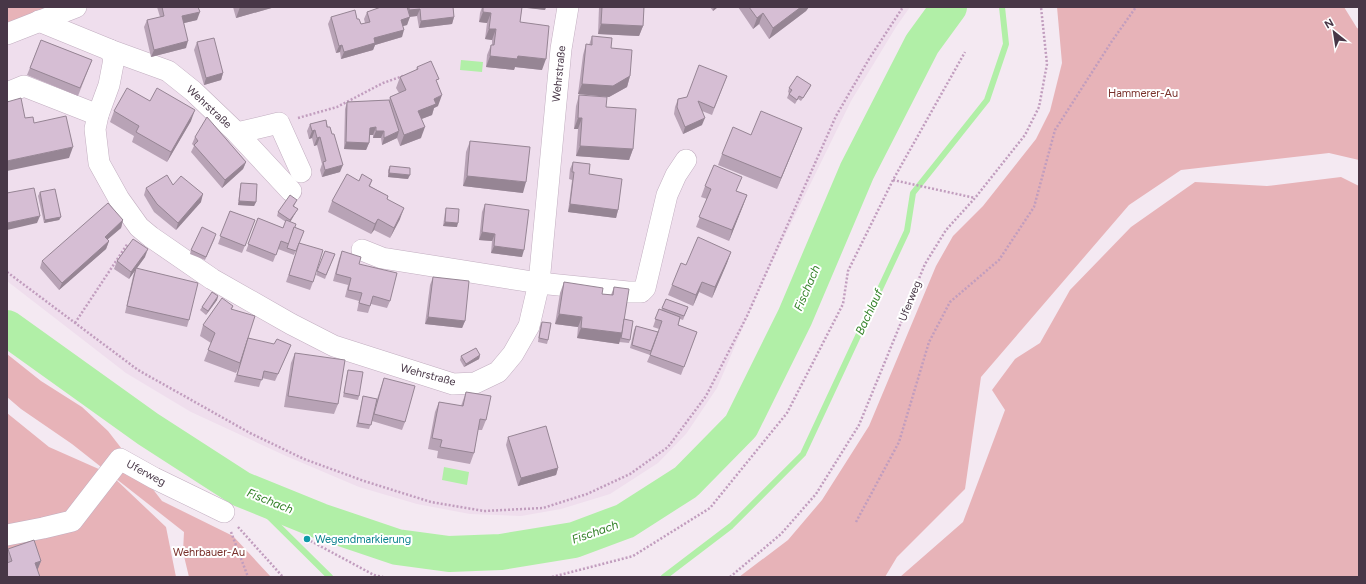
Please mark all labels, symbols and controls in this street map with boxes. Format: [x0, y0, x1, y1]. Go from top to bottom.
north arrow [1314, 12, 1354, 52]
text: N [1322, 16, 1336, 32]
street label: Wehrstraße [550, 45, 568, 103]
street label: Wehrstraße [184, 83, 234, 131]
park label: Hammerer-Au [1108, 87, 1178, 100]
water label: Fischach [791, 263, 823, 313]
street label: Uferweg [896, 279, 924, 323]
water label: Bachlauf [852, 286, 886, 337]
street label: Wehrstraße [399, 361, 457, 389]
street label: Uferweg [124, 457, 168, 489]
water label: Fischach [245, 485, 295, 517]
water label: Fischach [570, 517, 620, 547]
place label: Wegendmarkierung [315, 533, 411, 546]
marker: Wegendmarkierung [302, 534, 312, 544]
park label: Wehrbauer-Au [173, 546, 245, 559]

